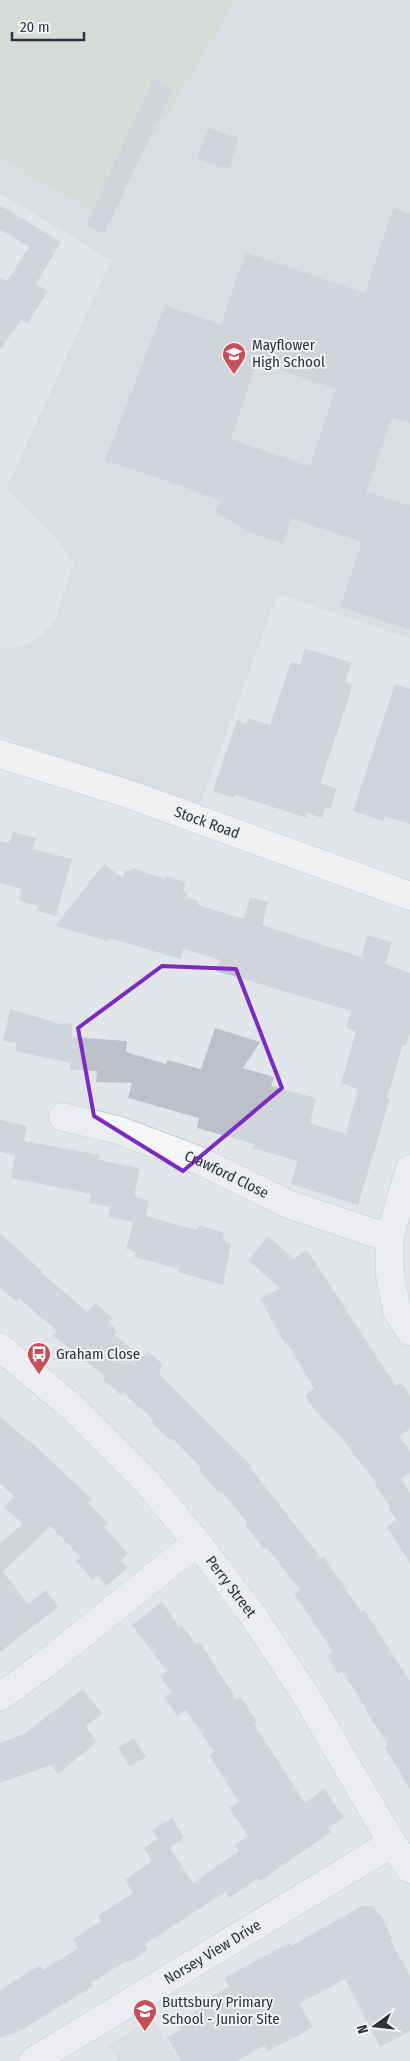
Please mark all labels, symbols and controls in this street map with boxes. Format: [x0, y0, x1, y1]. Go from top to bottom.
scale bar [12, 10, 85, 42]
text: 20 m [20, 18, 50, 36]
place label: Mayflower High School [252, 336, 325, 371]
school or university icon: Mayflower High School [221, 341, 247, 375]
street label: Stock Road [172, 802, 242, 843]
street label: Crawford Close [182, 1147, 272, 1202]
bus stop icon: Graham Close [26, 1341, 52, 1375]
place label: Graham Close [56, 1345, 140, 1363]
street label: Perry Street [202, 1552, 260, 1621]
street label: Norsey View Drive [161, 1916, 264, 1988]
place label: Buttsbury Primary School - Junior Site [162, 1993, 280, 2028]
school or university icon: Buttsbury Primary School - Junior Site [132, 1998, 158, 2032]
north arrow [350, 2001, 400, 2051]
text: N [354, 2023, 372, 2035]

